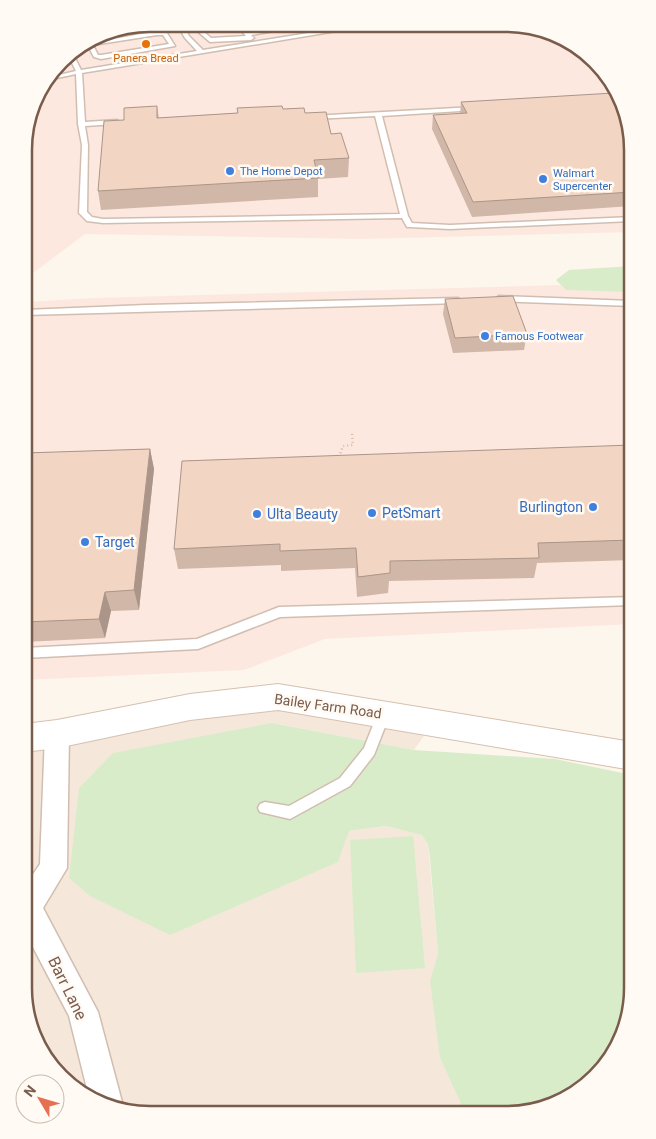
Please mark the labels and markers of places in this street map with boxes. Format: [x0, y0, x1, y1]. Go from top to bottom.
marker: Panera Bread [140, 38, 152, 50]
place label: Panera Bread [113, 52, 179, 65]
marker: The Home Depot [224, 165, 236, 177]
place label: The Home Depot [240, 165, 323, 178]
place label: Walmart Supercenter [553, 167, 612, 193]
marker: Walmart Supercenter [537, 173, 549, 185]
marker: Famous Footwear [479, 330, 491, 342]
place label: Famous Footwear [495, 330, 583, 343]
place label: Burlington [519, 499, 583, 515]
marker: Burlington [587, 501, 599, 513]
place label: PetSmart [382, 505, 441, 521]
place label: Ulta Beauty [267, 506, 338, 522]
marker: PetSmart [366, 507, 378, 519]
marker: Ulta Beauty [251, 508, 263, 520]
place label: Target [95, 534, 135, 550]
marker: Target [79, 536, 91, 548]

